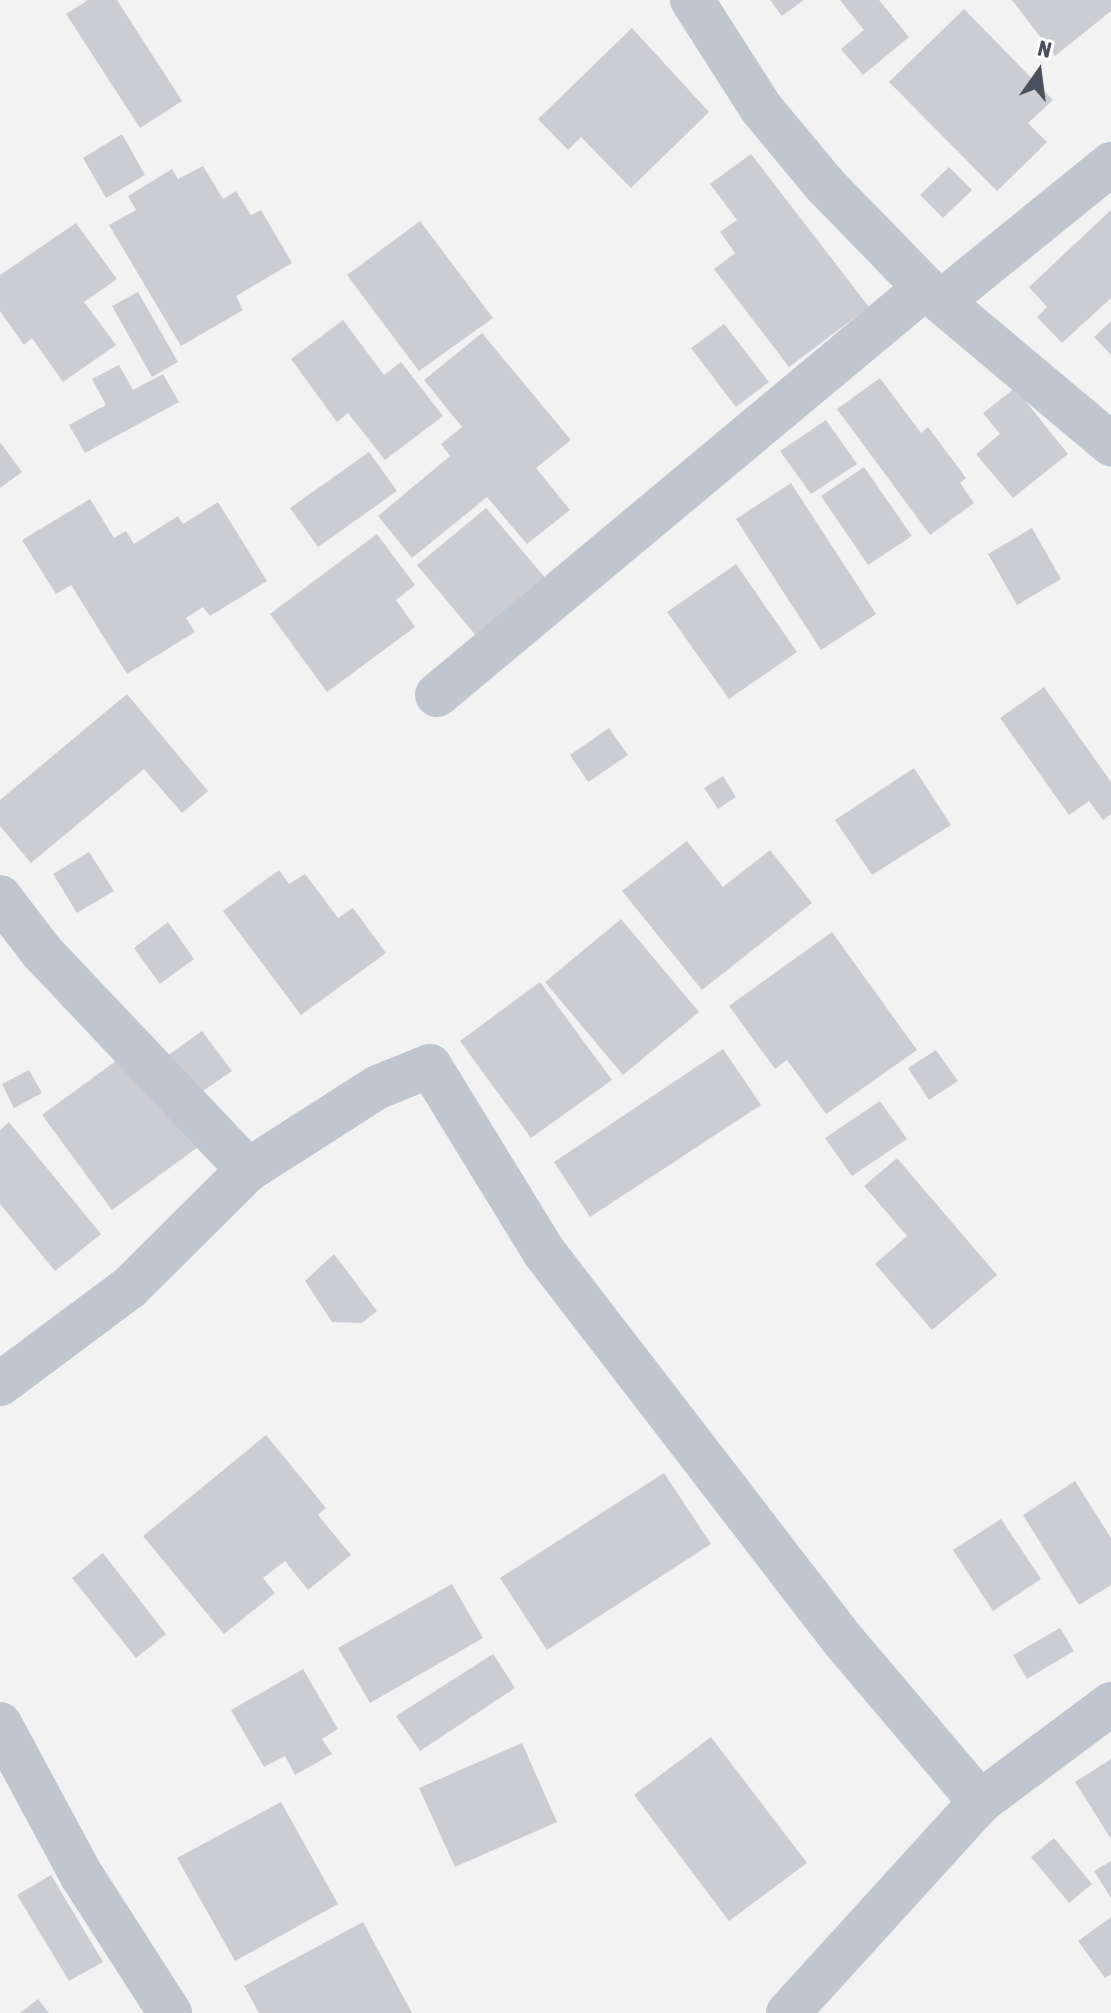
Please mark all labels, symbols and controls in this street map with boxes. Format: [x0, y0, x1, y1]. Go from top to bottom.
north arrow [999, 32, 1079, 112]
text: N [1035, 35, 1054, 63]

